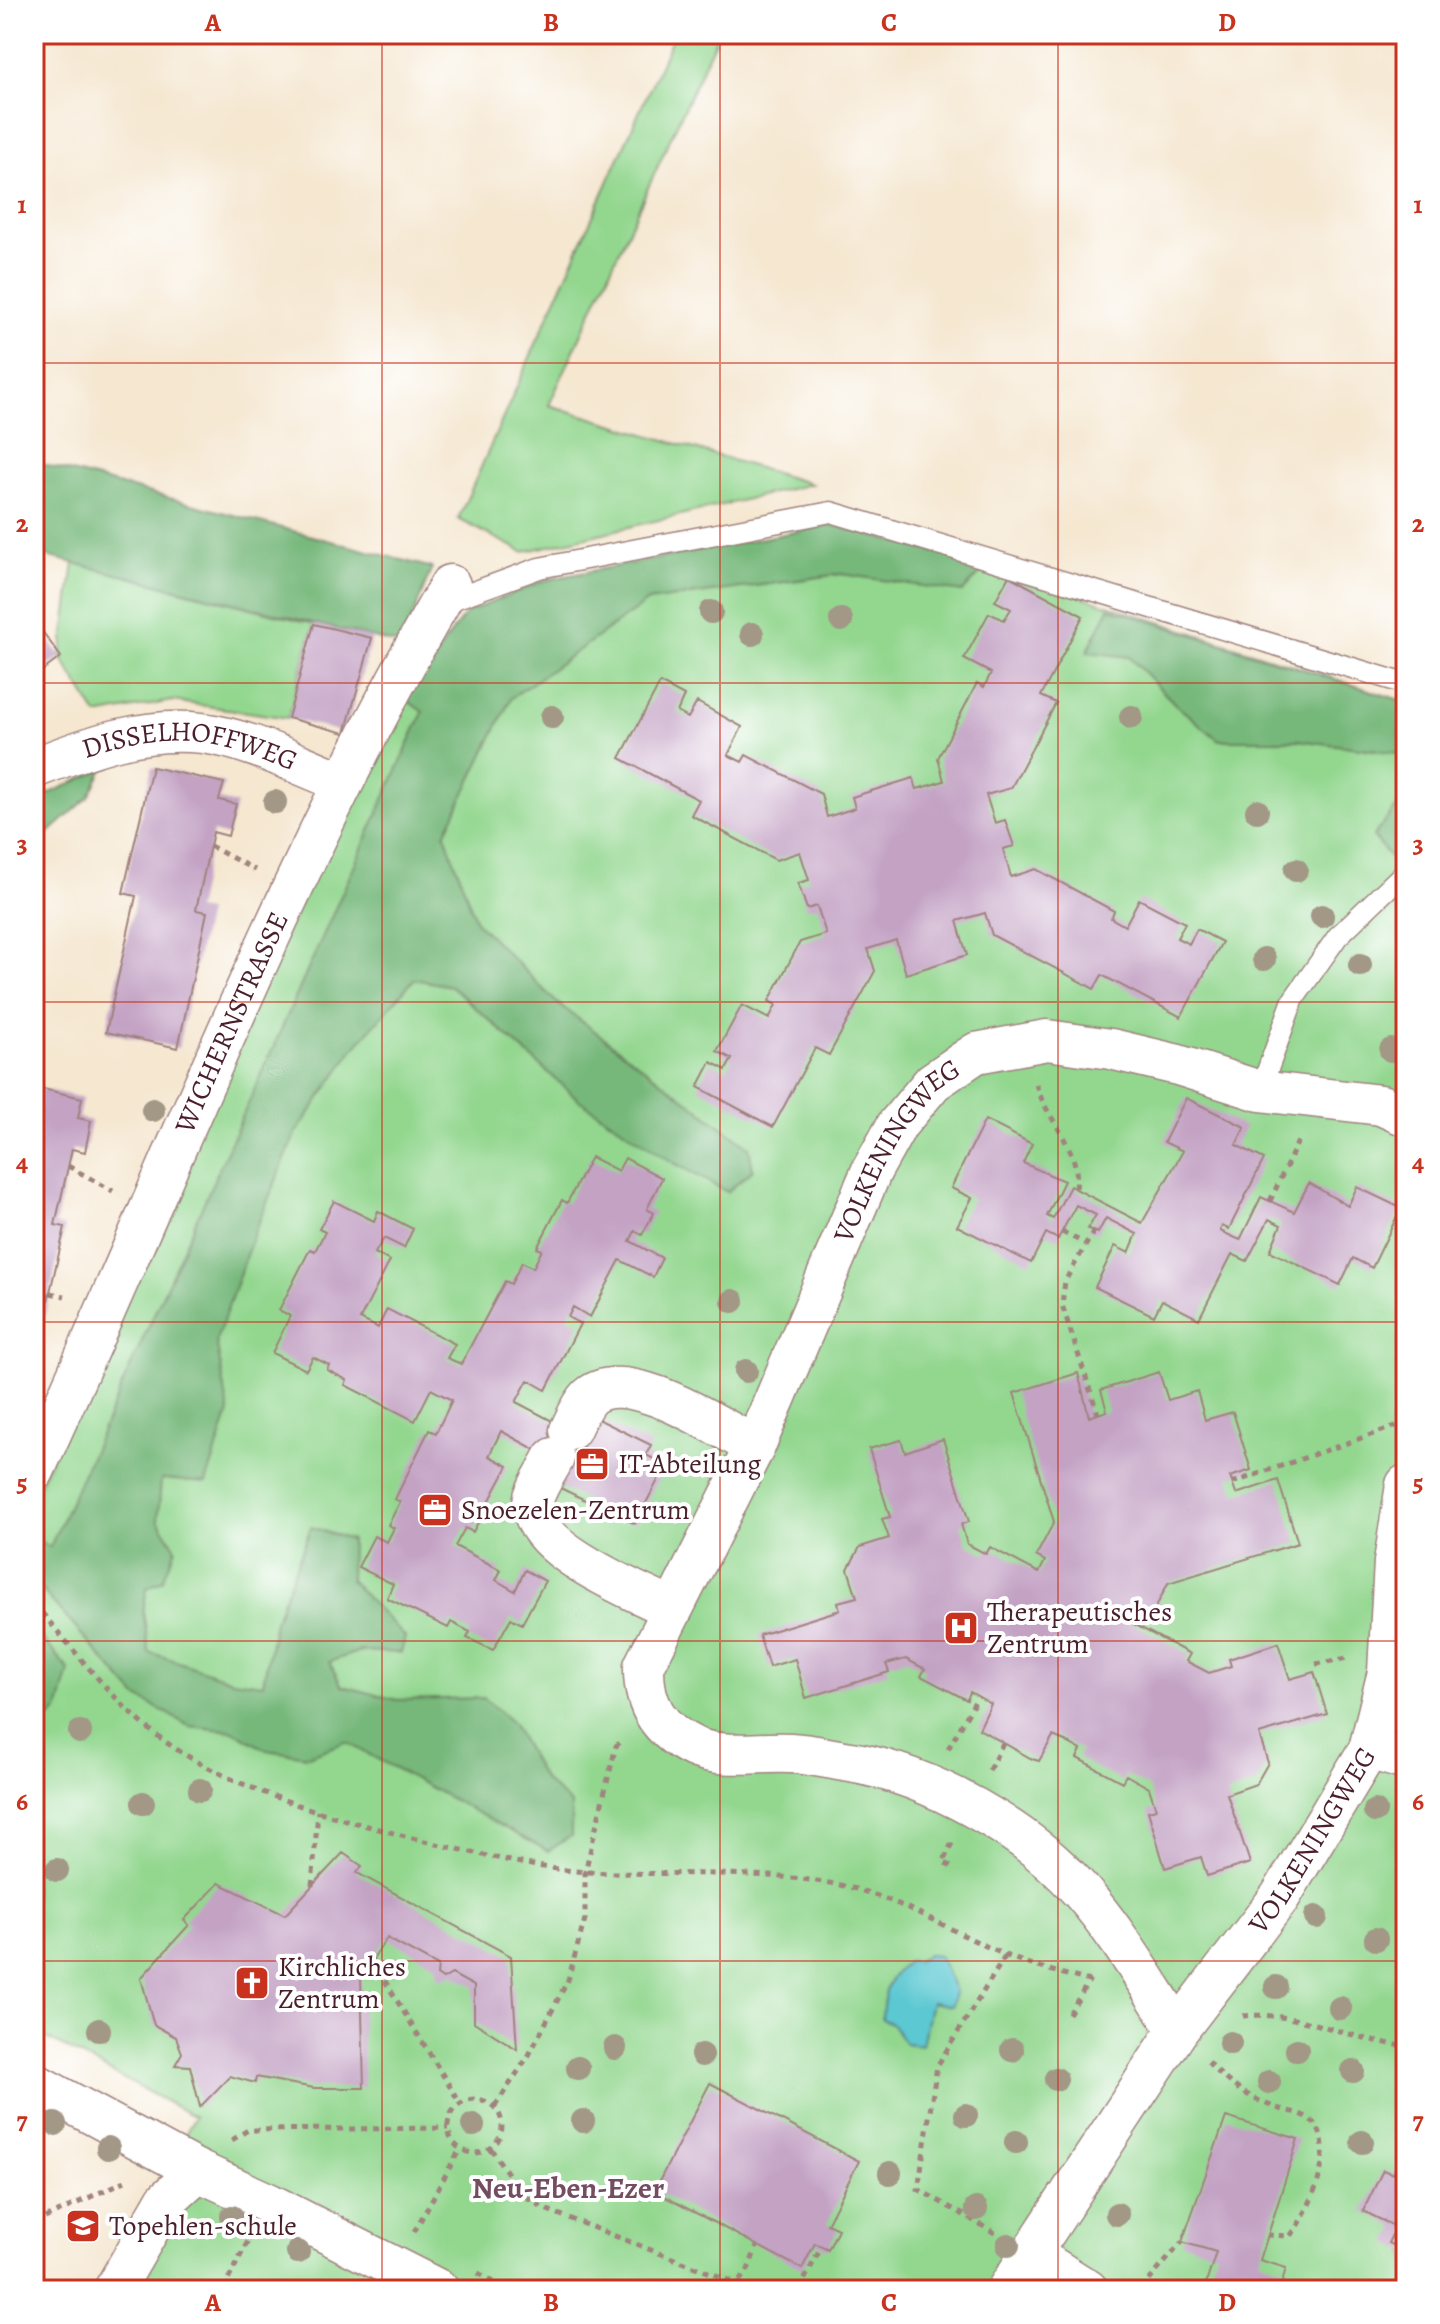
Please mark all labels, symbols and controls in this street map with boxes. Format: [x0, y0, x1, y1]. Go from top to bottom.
text: A [204, 5, 222, 40]
text: B [543, 5, 559, 40]
text: C [881, 5, 897, 40]
text: D [1218, 5, 1236, 40]
text: 1 [17, 187, 27, 222]
text: 1 [1413, 187, 1423, 222]
text: 2 [16, 506, 29, 541]
text: 2 [1412, 506, 1425, 541]
street label: DISSELHOFFWEG [77, 713, 303, 780]
text: 3 [16, 826, 28, 861]
text: 3 [1412, 826, 1424, 861]
street label: WICHERNSTRASSE [165, 906, 298, 1140]
street label: VOLKENINGWEG [824, 1050, 968, 1249]
text: 4 [16, 1145, 28, 1180]
text: 4 [1412, 1145, 1424, 1180]
office icon: IT-Abteilung [573, 1445, 611, 1483]
place label: IT-Abteilung [618, 1445, 761, 1483]
text: 5 [16, 1465, 28, 1500]
text: 5 [1412, 1465, 1424, 1500]
office icon: Snoezelen-Zentrum [416, 1491, 454, 1529]
place label: Snoezelen-Zentrum [461, 1491, 690, 1529]
place label: Therapeutisches Zentrum [987, 1593, 1172, 1663]
hospital icon: Therapeutisches Zentrum [942, 1609, 980, 1647]
street label: VOLKENINGWEG [1239, 1740, 1385, 1942]
text: 6 [16, 1784, 28, 1819]
text: 6 [1412, 1784, 1424, 1819]
place label: Kirchliches Zentrum [278, 1948, 406, 2018]
church icon: Kirchliches Zentrum [233, 1964, 271, 2002]
text: 7 [16, 2103, 28, 2138]
text: 7 [1412, 2103, 1424, 2138]
district label: Neu-Eben-Ezer [472, 2168, 664, 2208]
school or university icon: Topehlen-schule [64, 2207, 102, 2245]
place label: Topehlen-schule [109, 2207, 297, 2245]
text: A [204, 2285, 222, 2320]
text: B [543, 2285, 559, 2320]
text: C [881, 2285, 897, 2320]
text: D [1218, 2285, 1236, 2320]

